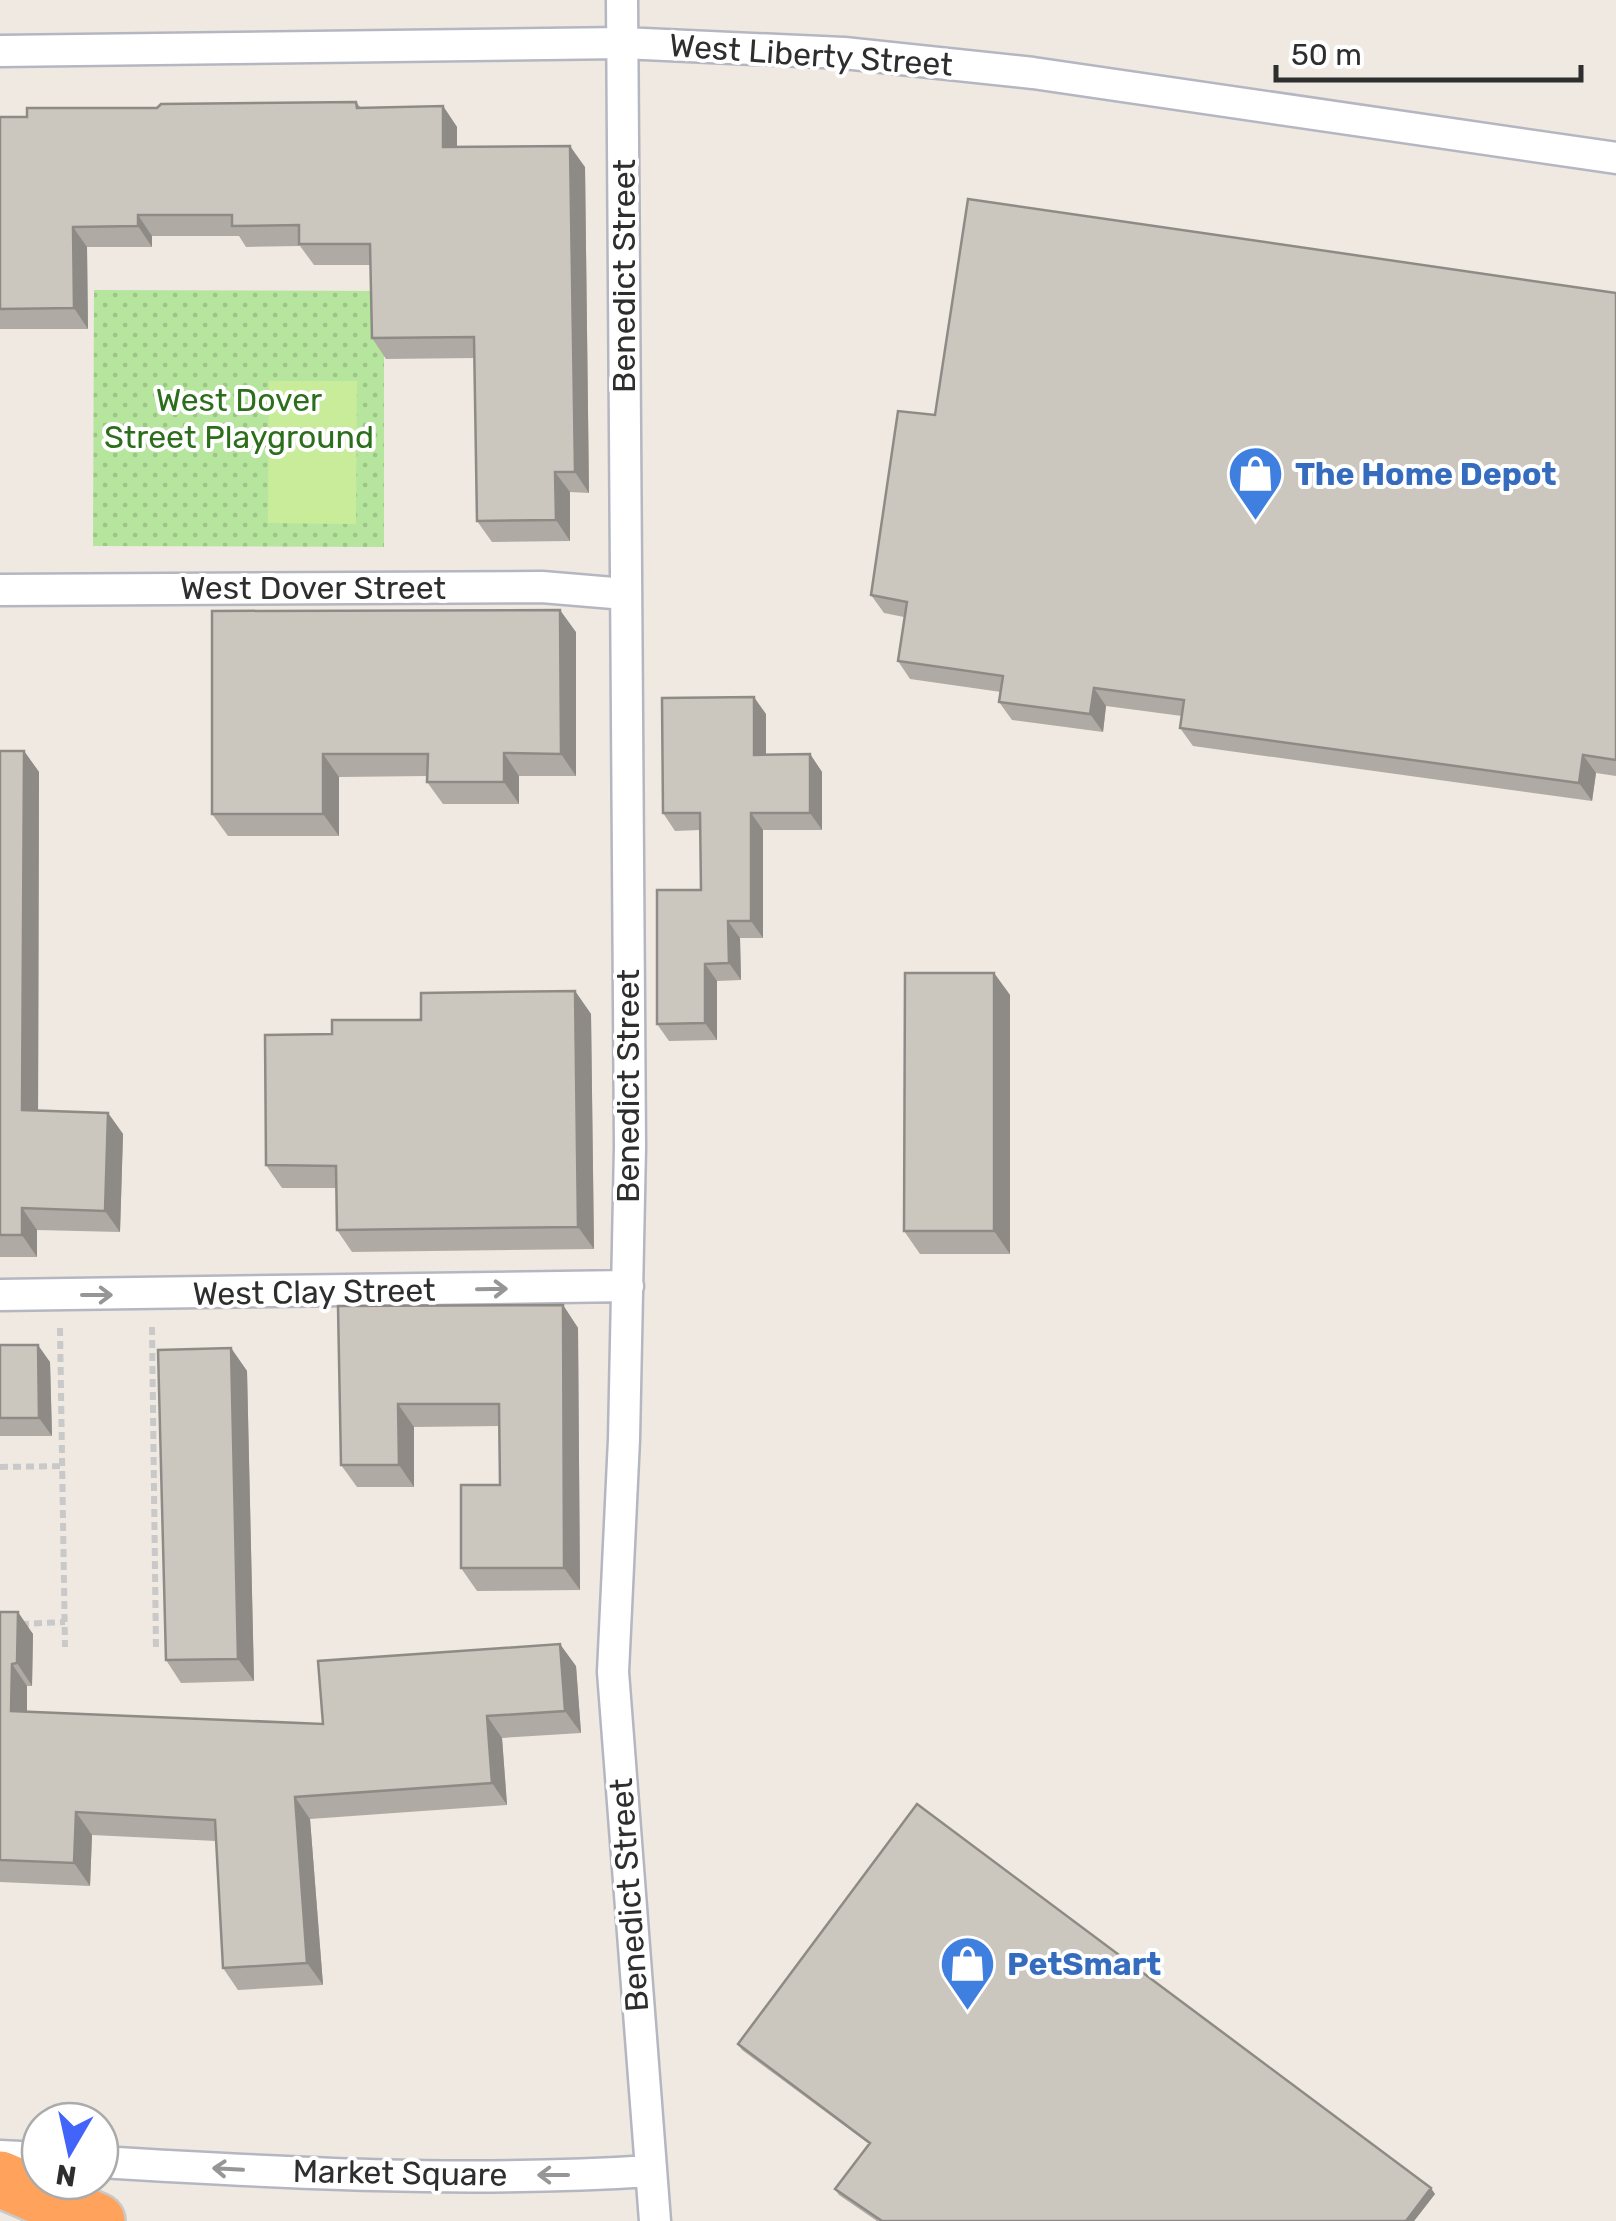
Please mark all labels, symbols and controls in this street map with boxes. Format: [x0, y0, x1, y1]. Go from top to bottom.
scale bar [1276, 20, 1581, 82]
street label: West Liberty Street [668, 26, 954, 84]
text: 50 m [1291, 37, 1362, 73]
street label: Benedict Street [605, 159, 643, 393]
park label: West Dover Street Playground [104, 381, 374, 456]
shop icon: The Home Depot [1226, 444, 1286, 523]
place label: The Home Depot [1295, 455, 1556, 493]
street label: West Dover Street [180, 569, 446, 607]
street label: Benedict Street [609, 969, 647, 1203]
street label: West Clay Street [192, 1271, 436, 1313]
one-way arrow [476, 1279, 508, 1298]
one-way arrow [81, 1285, 113, 1304]
street label: Benedict Street [602, 1777, 656, 2013]
shop icon: PetSmart [938, 1934, 998, 2013]
place label: PetSmart [1007, 1945, 1161, 1983]
north arrow [20, 2101, 120, 2201]
street label: Market Square [292, 2152, 508, 2194]
text: N [54, 2157, 79, 2193]
one-way arrow [213, 2160, 245, 2179]
one-way arrow [537, 2166, 570, 2184]

